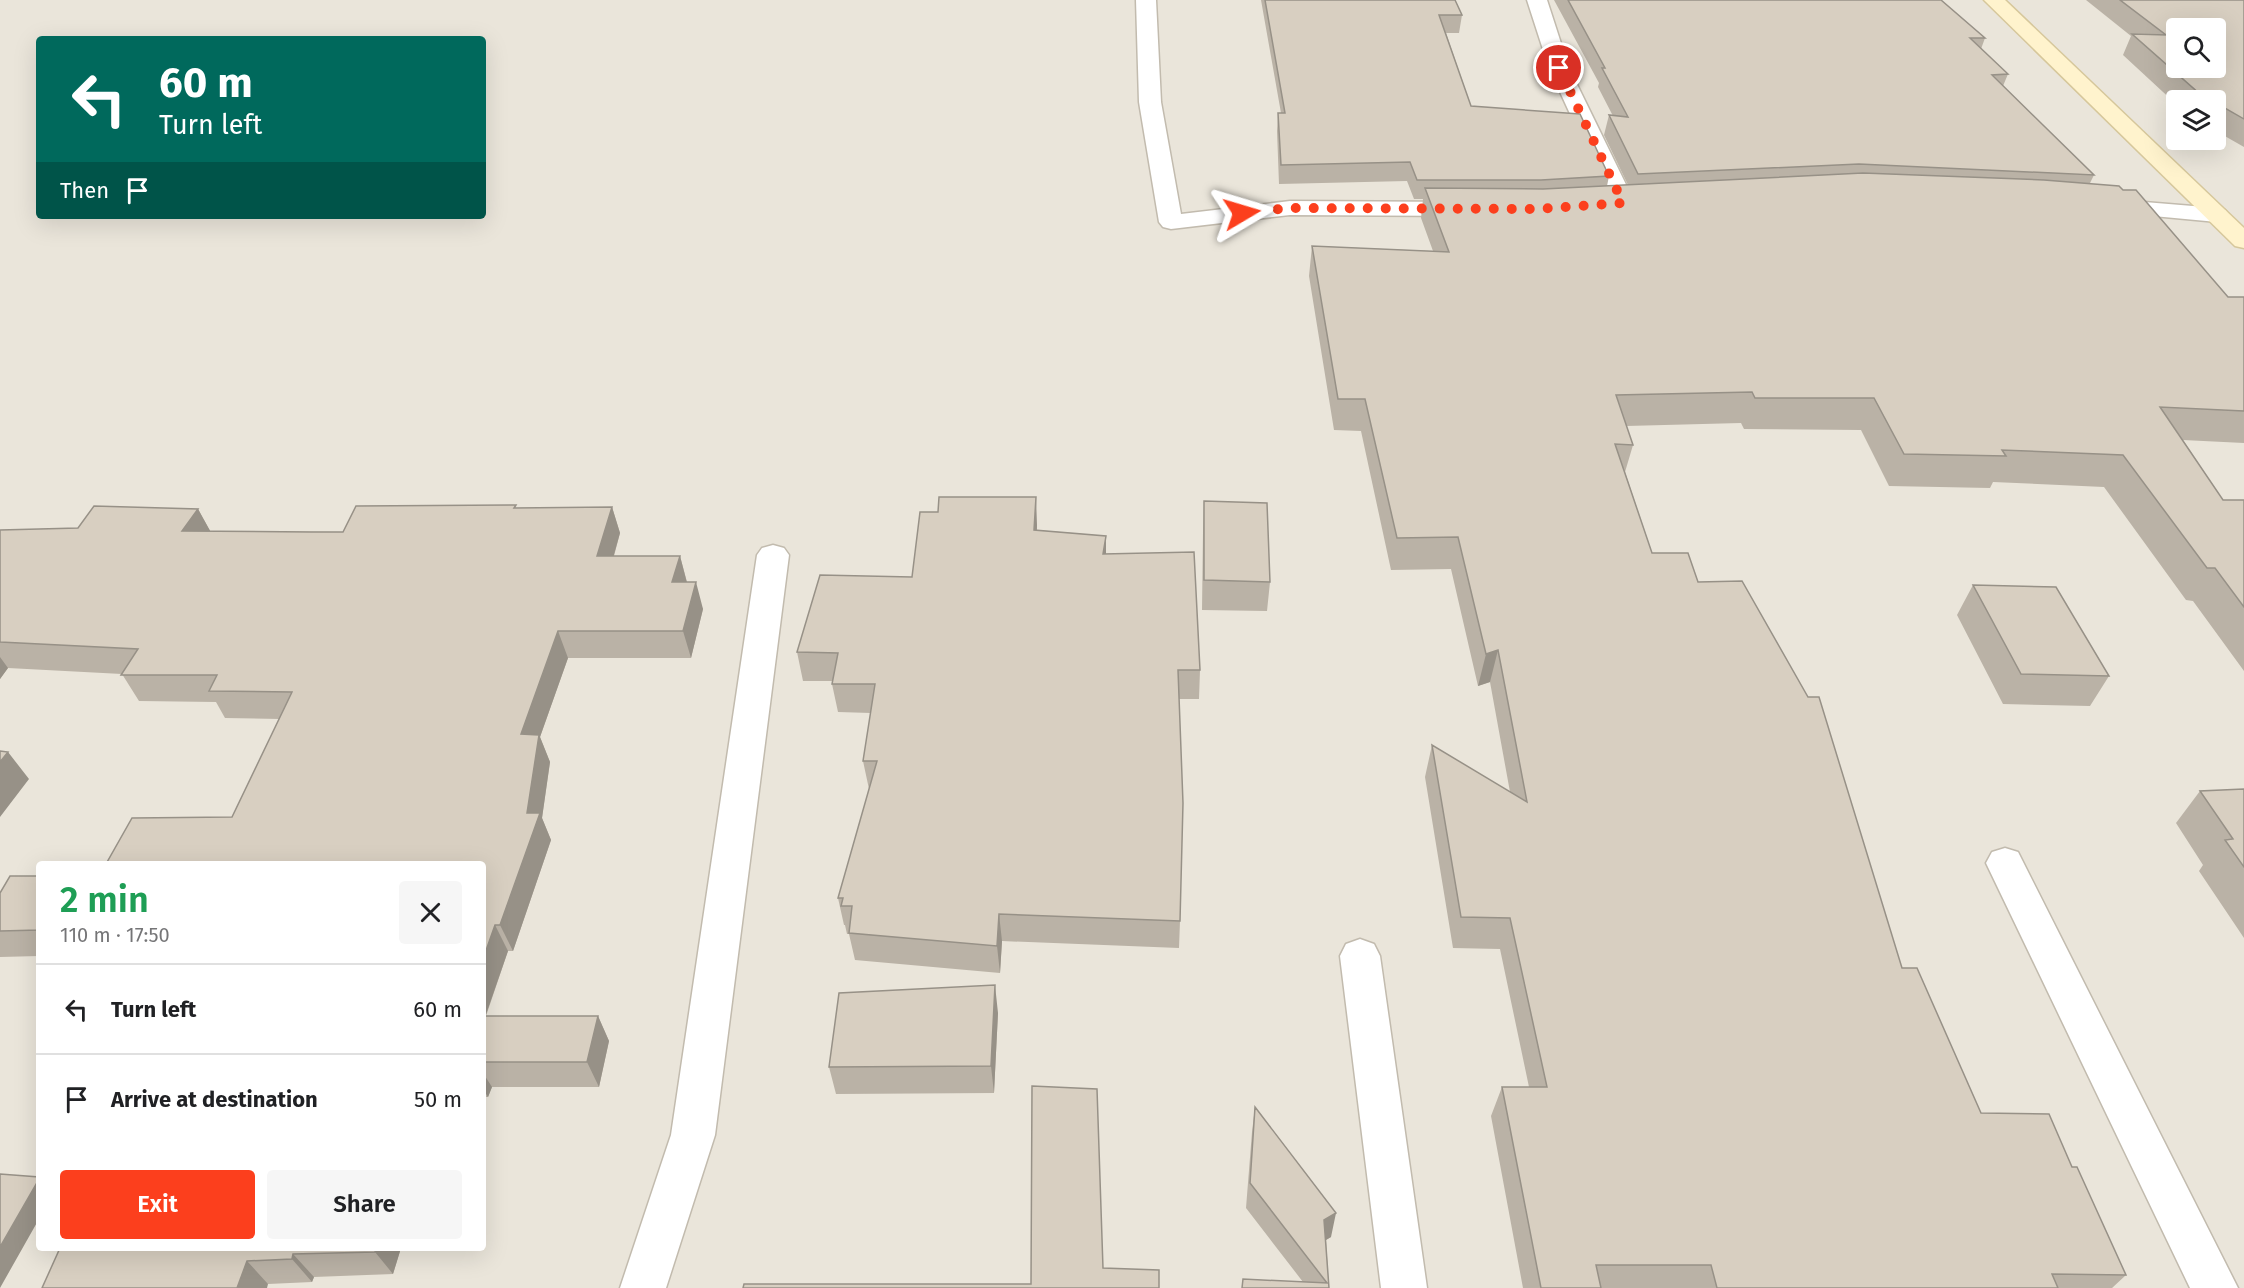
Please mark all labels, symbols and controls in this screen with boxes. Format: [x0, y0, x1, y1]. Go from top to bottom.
map controls [2166, 18, 2226, 150]
button: search [2166, 18, 2226, 78]
pin [1533, 42, 1584, 93]
icon: arrive [1542, 51, 1575, 84]
text: 60 m [159, 58, 253, 108]
icon: left [60, 60, 138, 138]
button: layers [2166, 90, 2226, 150]
text: Turn left [159, 109, 262, 141]
icon: arrive [121, 174, 154, 207]
text: Then [60, 177, 109, 204]
position arrow [1210, 181, 1274, 245]
text: 2 min [60, 878, 149, 922]
button: close [399, 881, 462, 944]
text: 110 m · 17:50 [60, 923, 170, 947]
icon: left [60, 993, 93, 1026]
text: Turn left [111, 996, 196, 1023]
text: 60 m [413, 996, 462, 1023]
icon: arrive [60, 1083, 93, 1116]
text: Arrive at destination [111, 1086, 318, 1113]
text: 50 m [414, 1086, 462, 1113]
button: Exit [60, 1170, 255, 1239]
button: Share [267, 1170, 462, 1239]

